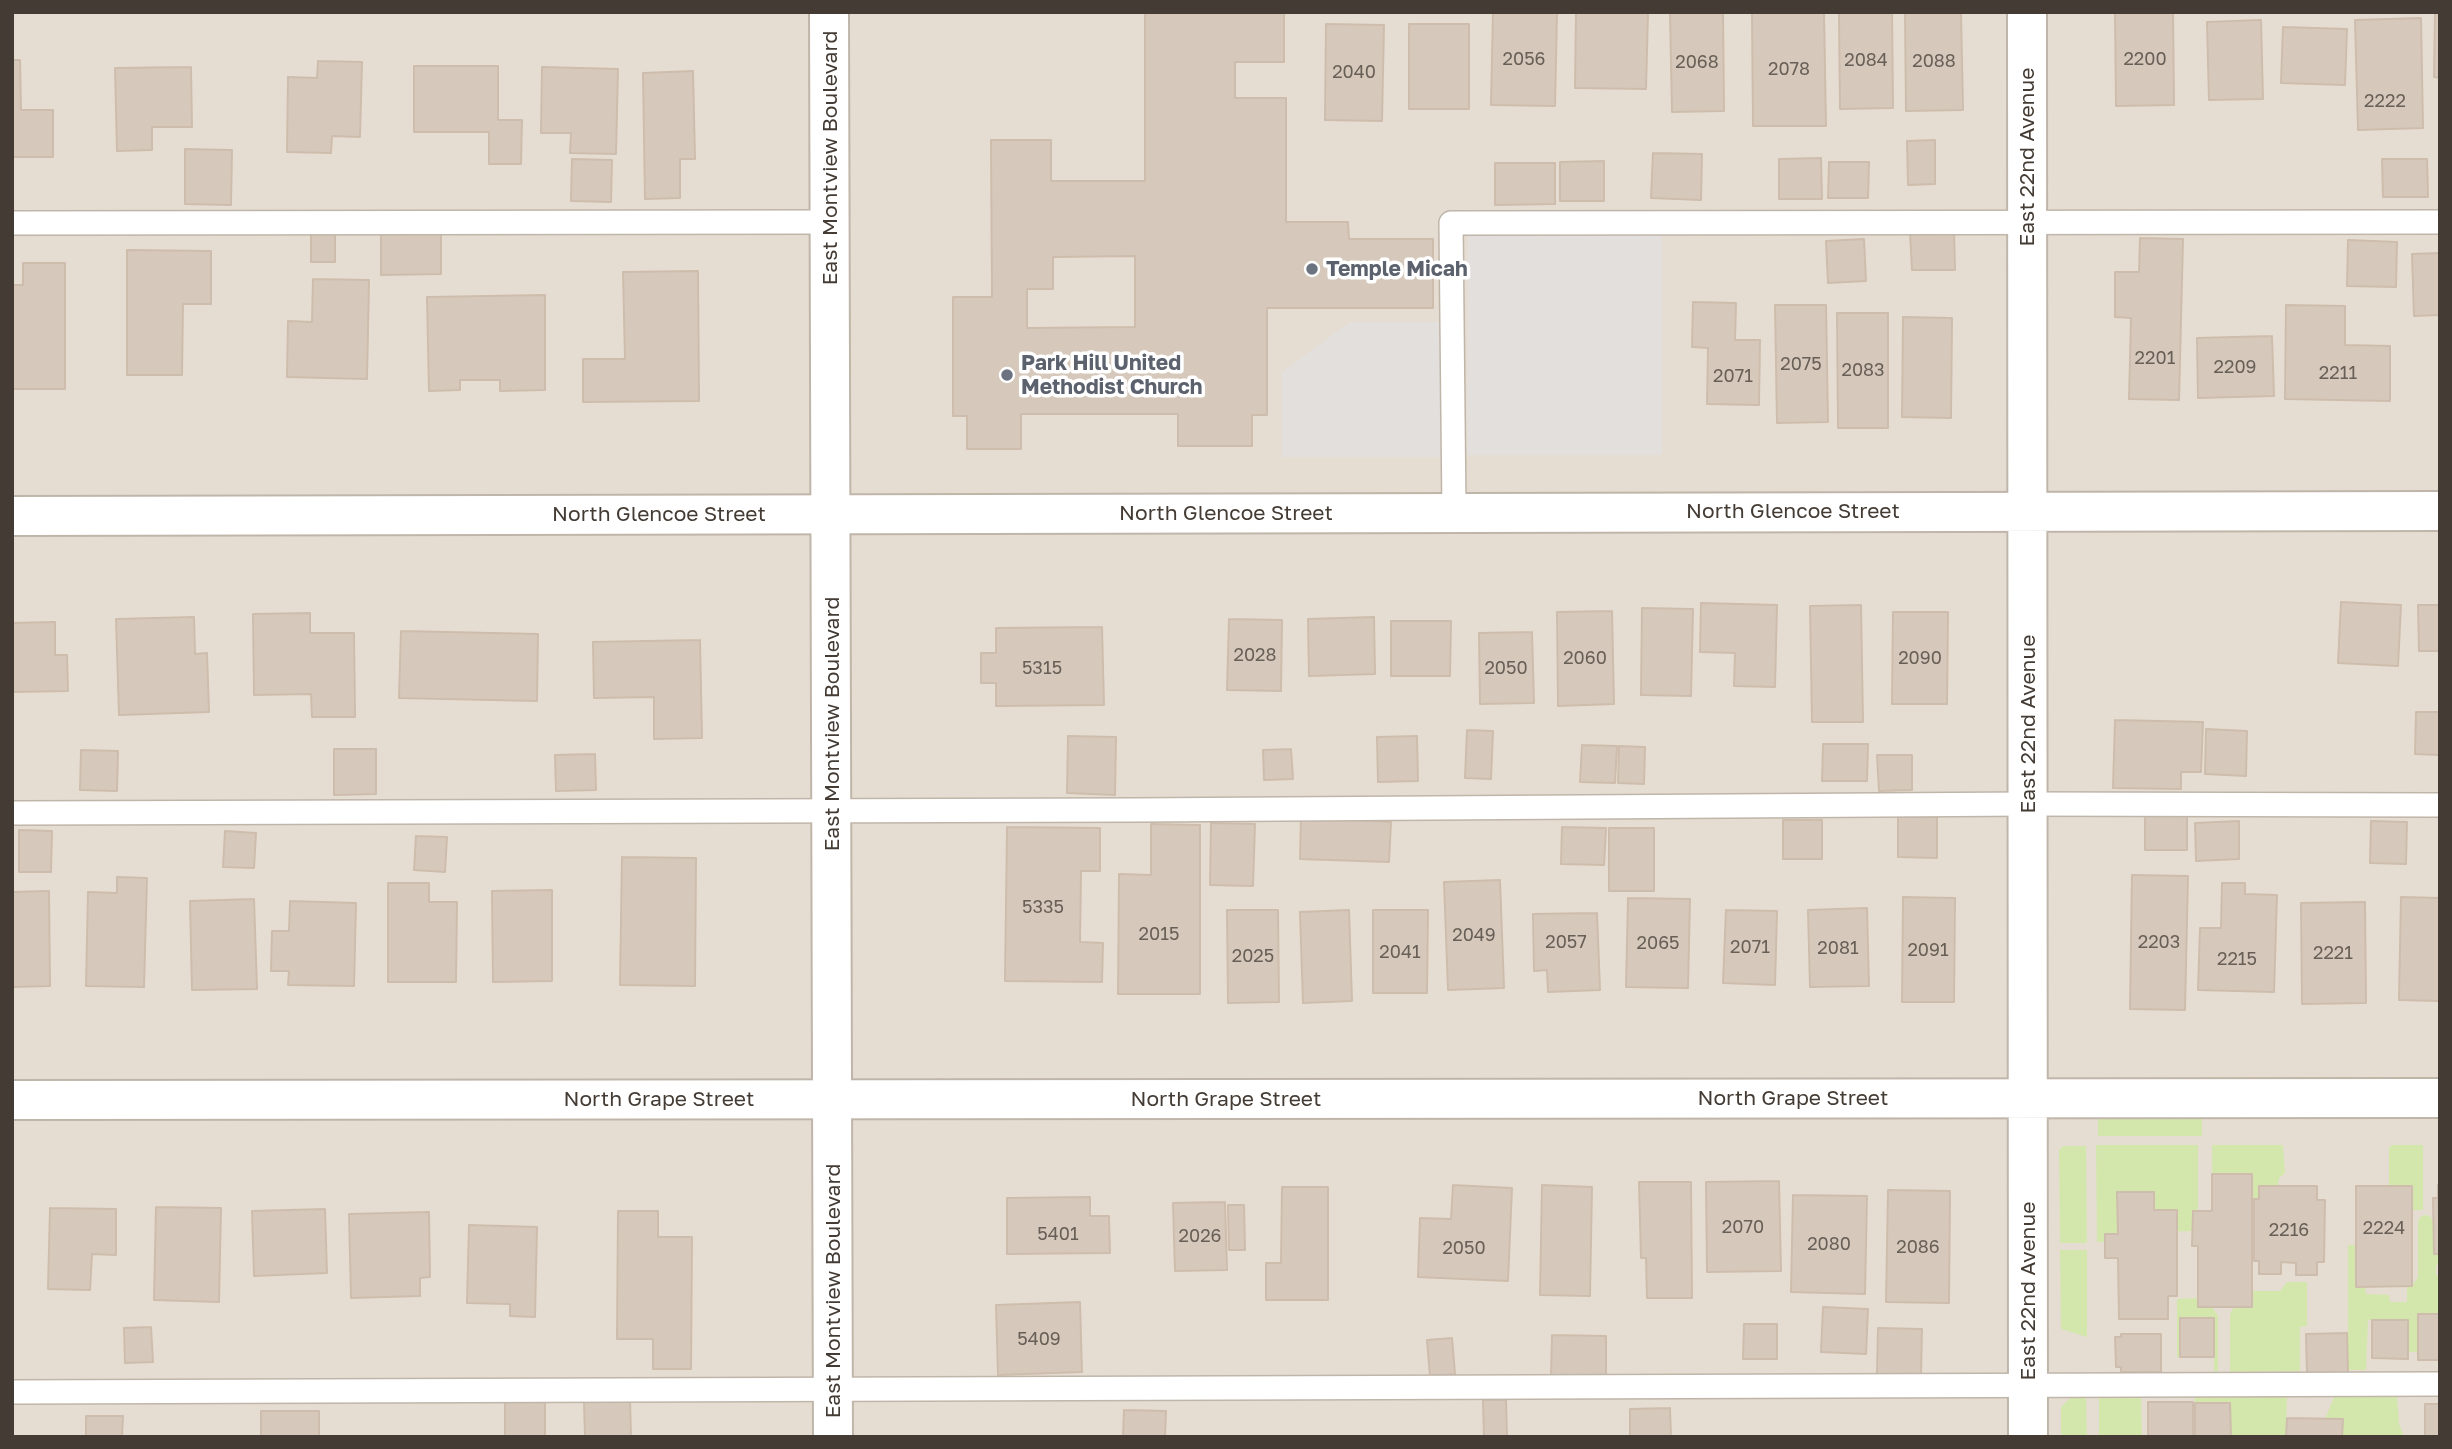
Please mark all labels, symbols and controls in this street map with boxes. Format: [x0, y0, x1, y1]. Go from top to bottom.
street label: East Montview Boulevard [817, 31, 843, 285]
house number: 2056 [1503, 48, 1545, 70]
house number: 2200 [2123, 48, 2167, 70]
house number: 2084 [1844, 49, 1888, 71]
house number: 2088 [1912, 50, 1956, 72]
house number: 2068 [1675, 51, 1719, 73]
house number: 2078 [1768, 58, 1810, 80]
house number: 2040 [1332, 61, 1376, 83]
street label: East 22nd Avenue [2014, 68, 2040, 246]
house number: 2222 [2364, 90, 2406, 112]
place label: Temple Micah [1326, 256, 1468, 282]
marker: Temple Micah [1304, 261, 1320, 277]
house number: 2201 [2135, 347, 2175, 369]
place label: Park Hill United Methodist Church [1021, 350, 1202, 400]
house number: 2075 [1780, 353, 1822, 375]
house number: 2209 [2214, 356, 2256, 378]
house number: 2083 [1841, 359, 1885, 381]
house number: 2211 [2319, 362, 2357, 384]
house number: 2071 [1713, 365, 1753, 387]
marker: Park Hill United Methodist Church [999, 367, 1015, 383]
street label: North Glencoe Street [1686, 498, 1900, 524]
street label: North Glencoe Street [1119, 500, 1333, 526]
street label: North Glencoe Street [552, 501, 766, 527]
street label: East Montview Boulevard [819, 597, 845, 851]
street label: East 22nd Avenue [2015, 635, 2041, 813]
house number: 2028 [1233, 644, 1277, 666]
house number: 2060 [1563, 647, 1607, 669]
house number: 2090 [1898, 647, 1942, 669]
house number: 5315 [1022, 657, 1062, 679]
house number: 2050 [1484, 657, 1528, 679]
house number: 5335 [1022, 896, 1064, 918]
house number: 2015 [1139, 923, 1179, 945]
house number: 2049 [1452, 924, 1496, 946]
house number: 2057 [1545, 931, 1587, 953]
house number: 2203 [2138, 931, 2180, 953]
house number: 2065 [1637, 932, 1679, 954]
house number: 2071 [1730, 936, 1770, 958]
house number: 2081 [1817, 937, 1859, 959]
house number: 2091 [1907, 939, 1949, 961]
house number: 2041 [1379, 941, 1421, 963]
house number: 2221 [2313, 942, 2353, 964]
house number: 2025 [1232, 945, 1274, 967]
house number: 2215 [2217, 948, 2257, 970]
street label: North Grape Street [1698, 1085, 1888, 1111]
street label: North Grape Street [564, 1086, 754, 1112]
street label: North Grape Street [1131, 1086, 1321, 1112]
street label: East Montview Boulevard [820, 1164, 846, 1418]
street label: East 22nd Avenue [2015, 1202, 2041, 1380]
house number: 2070 [1722, 1216, 1764, 1238]
house number: 2224 [2363, 1217, 2405, 1239]
house number: 2216 [2269, 1219, 2309, 1241]
house number: 5401 [1037, 1223, 1079, 1245]
house number: 2026 [1179, 1225, 1221, 1247]
house number: 2080 [1807, 1233, 1851, 1255]
house number: 2086 [1896, 1236, 1940, 1258]
house number: 2050 [1442, 1237, 1486, 1259]
house number: 5409 [1017, 1328, 1061, 1350]

